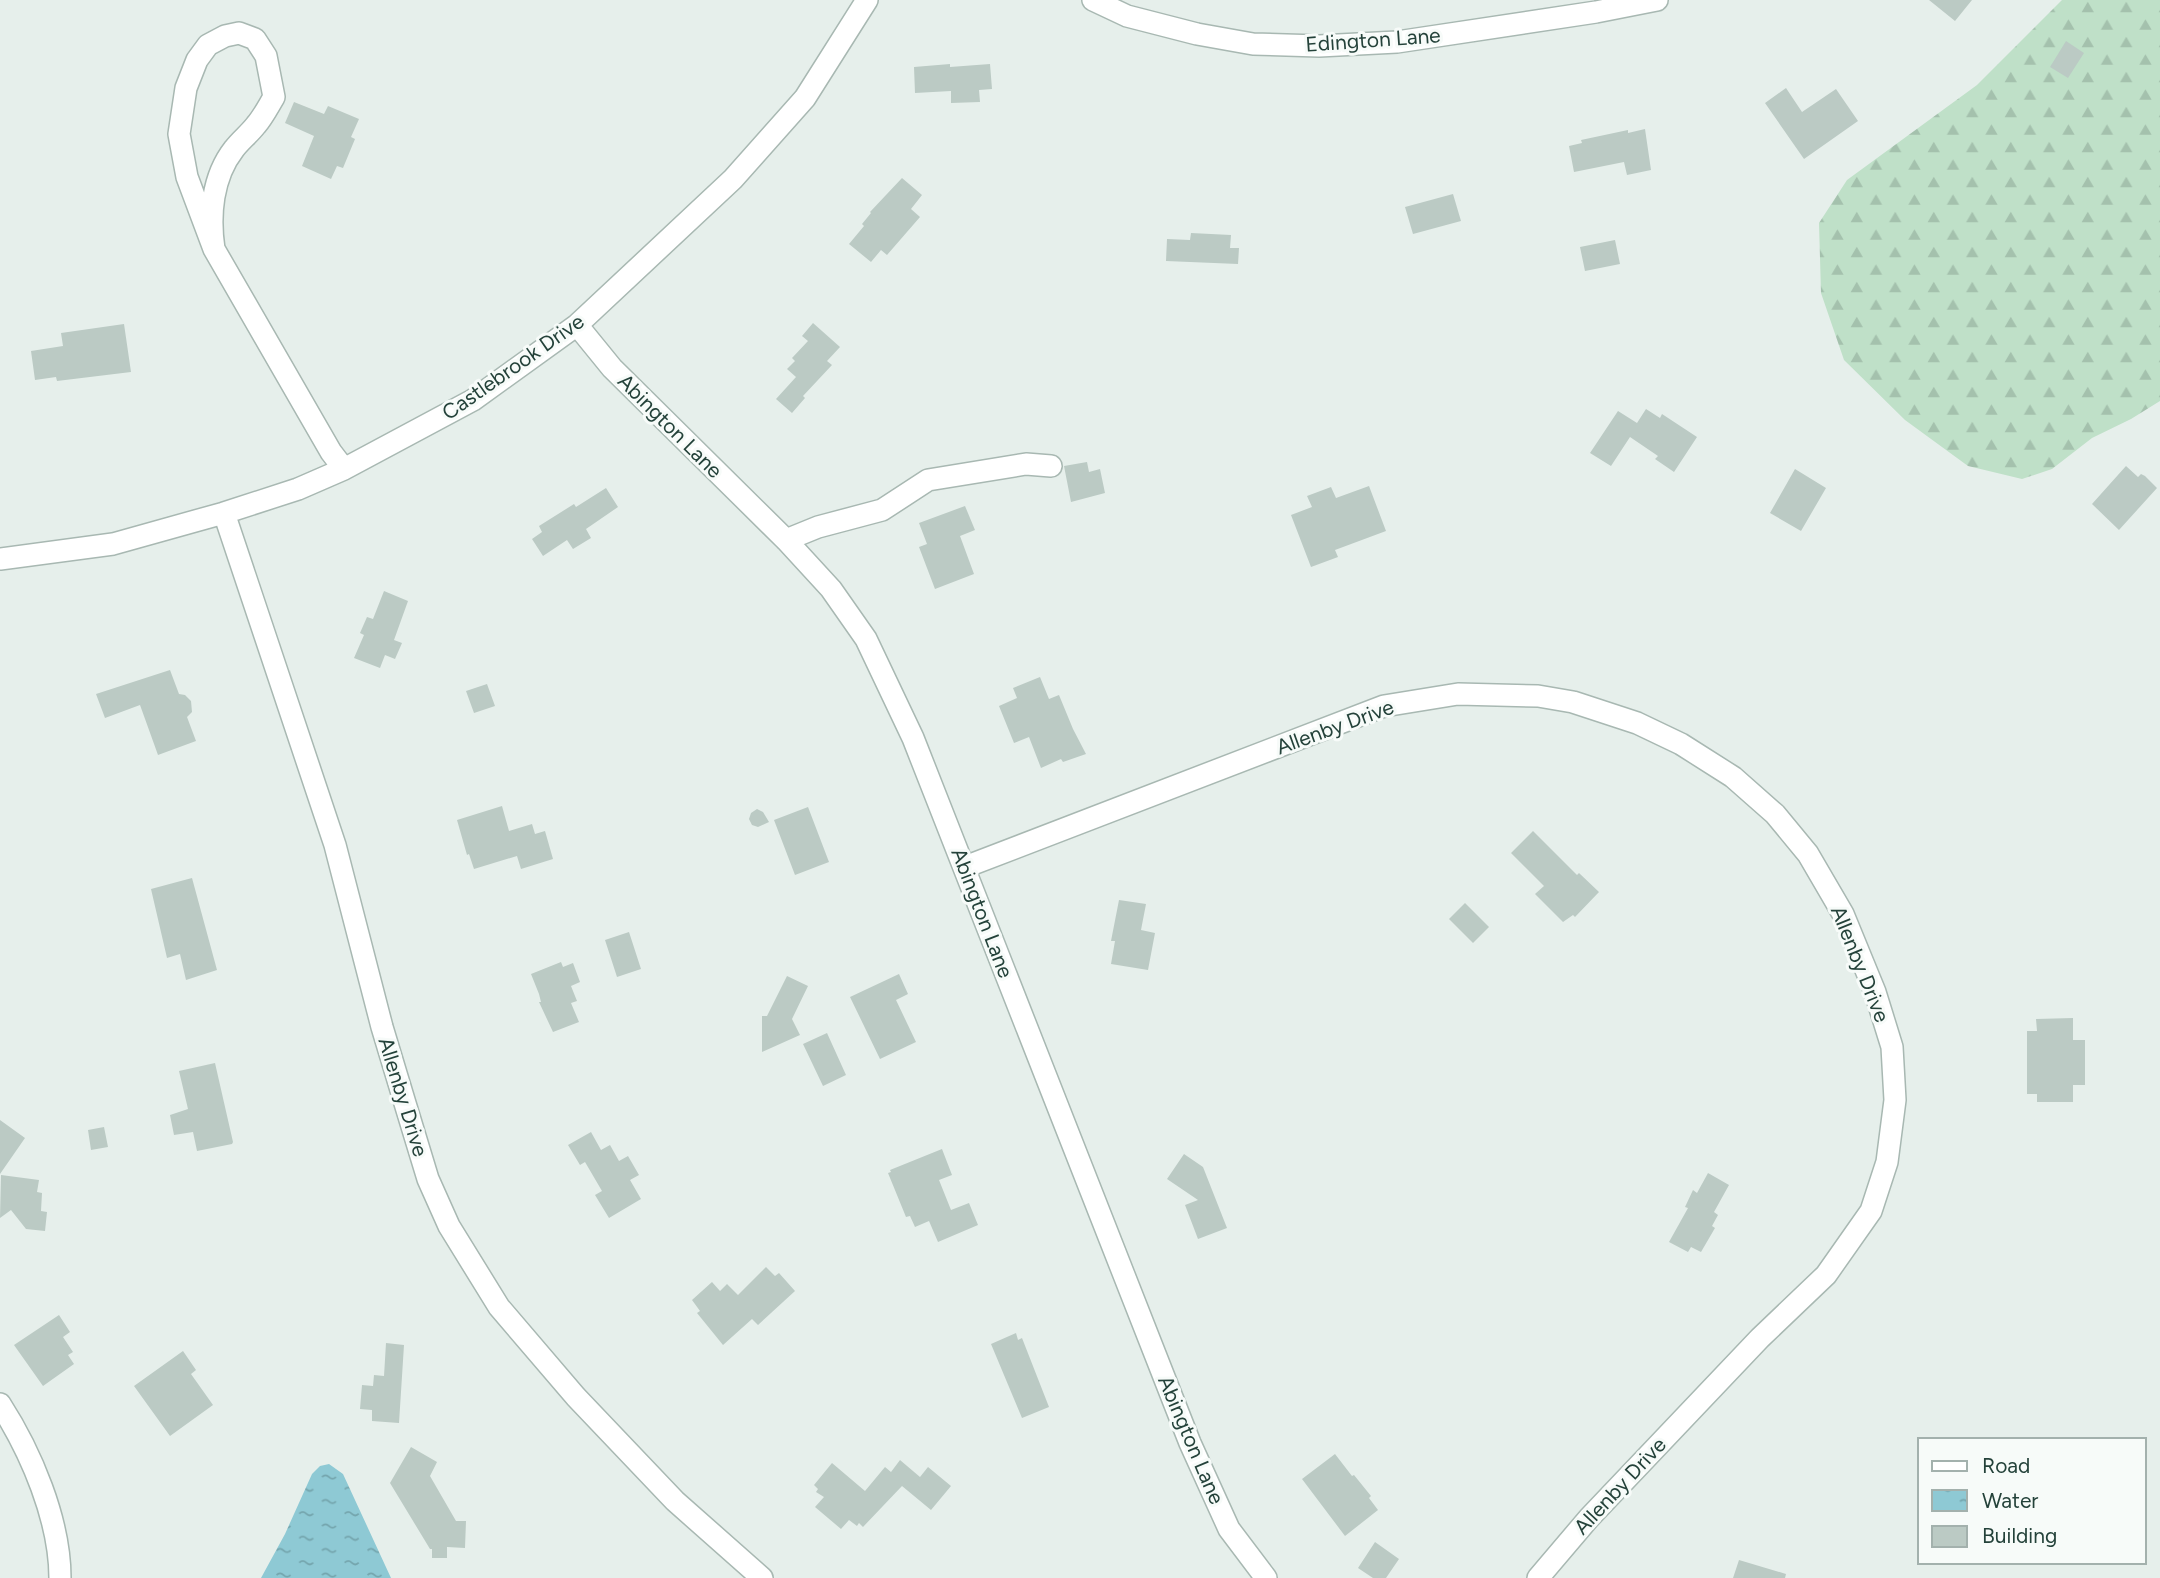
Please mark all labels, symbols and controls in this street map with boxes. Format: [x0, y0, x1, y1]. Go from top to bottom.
street label: Edington Lane [1305, 22, 1441, 57]
street label: Castlebrook Drive [437, 308, 588, 425]
street label: Abington Lane [613, 368, 728, 483]
street label: Allenby Drive [1273, 694, 1397, 759]
street label: Abington Lane [946, 844, 1019, 981]
street label: Allenby Drive [1826, 902, 1895, 1026]
street label: Allenby Drive [373, 1034, 433, 1160]
street label: Abington Lane [1153, 1372, 1230, 1508]
street label: Allenby Drive [1568, 1432, 1671, 1539]
legend [1918, 1438, 2146, 1564]
text: Road [1982, 1453, 2030, 1478]
text: Water [1982, 1488, 2038, 1513]
text: Building [1982, 1523, 2057, 1548]

